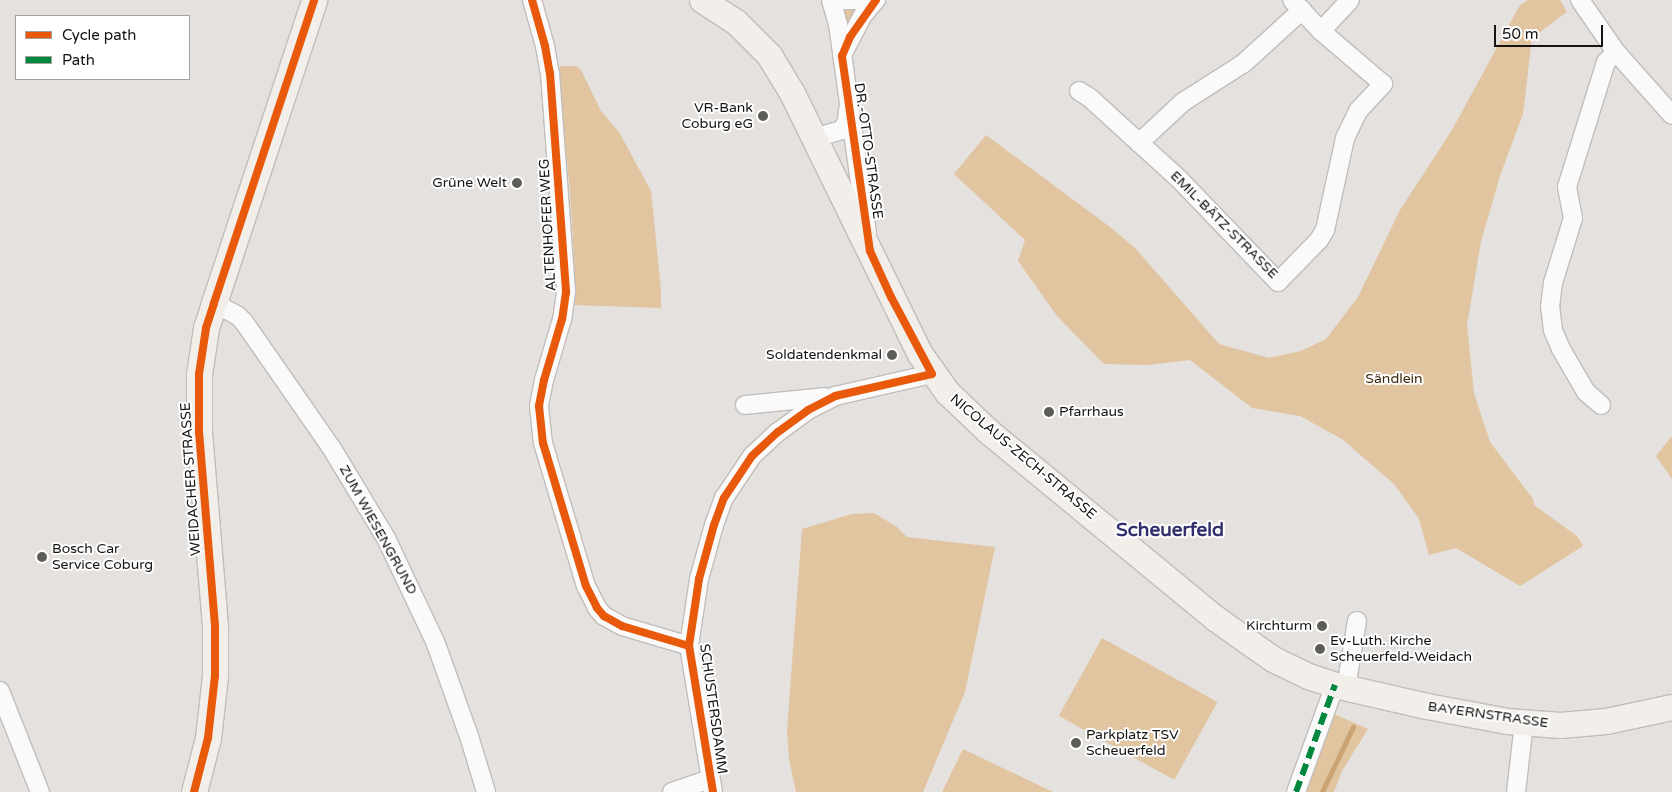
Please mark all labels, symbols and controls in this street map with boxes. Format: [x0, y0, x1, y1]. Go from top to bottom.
legend [15, 15, 190, 80]
scale bar [1497, 15, 1606, 47]
text: 50 m [1502, 25, 1539, 43]
text: Cycle path [62, 26, 136, 44]
text: Path [62, 51, 95, 69]
street label: DR.-OTTO-STRASSE [850, 82, 886, 220]
place label: VR-Bank Coburg eG [682, 100, 753, 132]
marker: VR-Bank Coburg eG [757, 110, 769, 122]
street label: ALTENHOFER WEG [536, 158, 560, 292]
street label: EMIL-BÄTZ-STRASSE [1167, 168, 1281, 282]
place label: Grüne Welt [432, 175, 507, 191]
marker: Grüne Welt [511, 177, 523, 189]
place label: Soldatendenkmal [766, 347, 882, 363]
marker: Soldatendenkmal [886, 349, 898, 361]
park label: Sändlein [1365, 371, 1423, 387]
street label: NICOLAUS-ZECH-STRASSE [946, 391, 1100, 523]
street label: WEIDACHER STRASSE [177, 402, 205, 556]
place label: Pfarrhaus [1059, 404, 1124, 420]
marker: Pfarrhaus [1043, 406, 1055, 418]
street label: ZUM WIESENGRUND [335, 462, 421, 598]
district label: Scheuerfeld [1116, 520, 1224, 542]
place label: Bosch Car Service Coburg [52, 541, 153, 574]
marker: Bosch Car Service Coburg [36, 551, 48, 563]
place label: Kirchturm [1246, 618, 1312, 634]
marker: Kirchturm [1316, 620, 1328, 632]
place label: Ev-Luth. Kirche Scheuerfeld-Weidach [1330, 633, 1472, 666]
street label: SCHUSTERSDAMM [696, 643, 730, 775]
marker: Ev-Luth. Kirche Scheuerfeld-Weidach [1314, 643, 1326, 655]
street label: BAYERNSTRASSE [1427, 698, 1549, 732]
place label: Parkplatz TSV Scheuerfeld [1086, 727, 1179, 760]
marker: Parkplatz TSV Scheuerfeld [1070, 737, 1082, 749]

